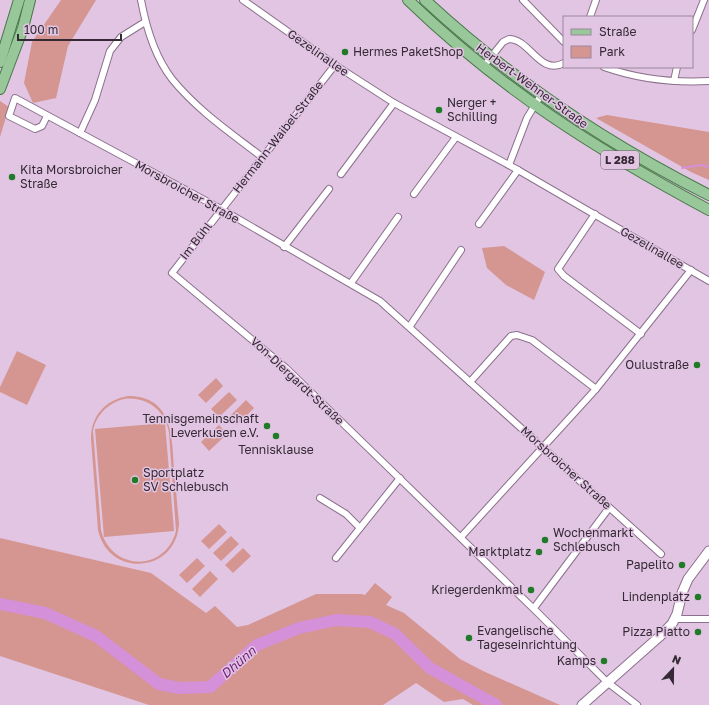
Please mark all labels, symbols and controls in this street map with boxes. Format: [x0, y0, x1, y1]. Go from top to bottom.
scale bar [18, 16, 121, 42]
legend [563, 16, 693, 68]
text: 100 m [24, 22, 58, 37]
text: Straße [599, 24, 637, 39]
street label: Gezelinallee [285, 26, 352, 79]
street label: Herbert-Wehner-Straße [473, 40, 591, 131]
place label: Hermes PaketShop [353, 44, 463, 59]
text: Park [599, 44, 625, 59]
marker: Hermes PaketShop [340, 47, 350, 57]
street label: Hermann-Waibel-Straße [229, 78, 326, 196]
place label: Nerger + Schilling [447, 95, 497, 124]
marker: Nerger + Schilling [434, 105, 444, 115]
road number: L 288 [601, 151, 639, 169]
street label: Morsbroicher Straße [132, 157, 242, 226]
place label: Kita Morsbroicher Straße [20, 162, 123, 191]
marker: Kita Morsbroicher Straße [7, 172, 17, 182]
street label: Im Bühl [176, 219, 215, 263]
street label: Gezelinallee [618, 223, 687, 272]
street label: Von-Diergardt-Straße [247, 333, 347, 428]
place label: Oulustraße [625, 357, 689, 372]
marker: Oulustraße [692, 360, 702, 370]
place label: Tennisgemeinschaft Leverkusen e.V. [142, 411, 259, 440]
marker: Tennisgemeinschaft Leverkusen e.V. [262, 421, 272, 431]
street label: Morsbroicher Straße [518, 423, 615, 512]
marker: Tennisklause [271, 431, 281, 441]
place label: Tennisklause [238, 442, 314, 457]
place label: Sportplatz SV Schlebusch [143, 465, 229, 494]
marker: Sportplatz SV Schlebusch [130, 475, 140, 485]
place label: Wochenmarkt Schlebusch [553, 525, 634, 554]
marker: Wochenmarkt Schlebusch [540, 535, 550, 545]
place label: Marktplatz [468, 544, 531, 559]
marker: Marktplatz [534, 547, 544, 557]
place label: Papelito [626, 557, 674, 572]
marker: Papelito [677, 560, 687, 570]
place label: Kriegerdenkmal [431, 582, 523, 597]
marker: Kriegerdenkmal [526, 585, 536, 595]
place label: Lindenplatz [622, 589, 690, 604]
marker: Lindenplatz [693, 592, 703, 602]
place label: Evangelische Tageseinrichtung [477, 623, 577, 652]
place label: Pizza Piatto [622, 624, 690, 639]
marker: Pizza Piatto [693, 627, 703, 637]
marker: Evangelische Tageseinrichtung [464, 633, 474, 643]
water label: Dhünn [217, 642, 259, 681]
north arrow [653, 649, 693, 689]
text: N [671, 652, 683, 667]
place label: Kamps [557, 653, 596, 668]
marker: Kamps [599, 656, 609, 666]

